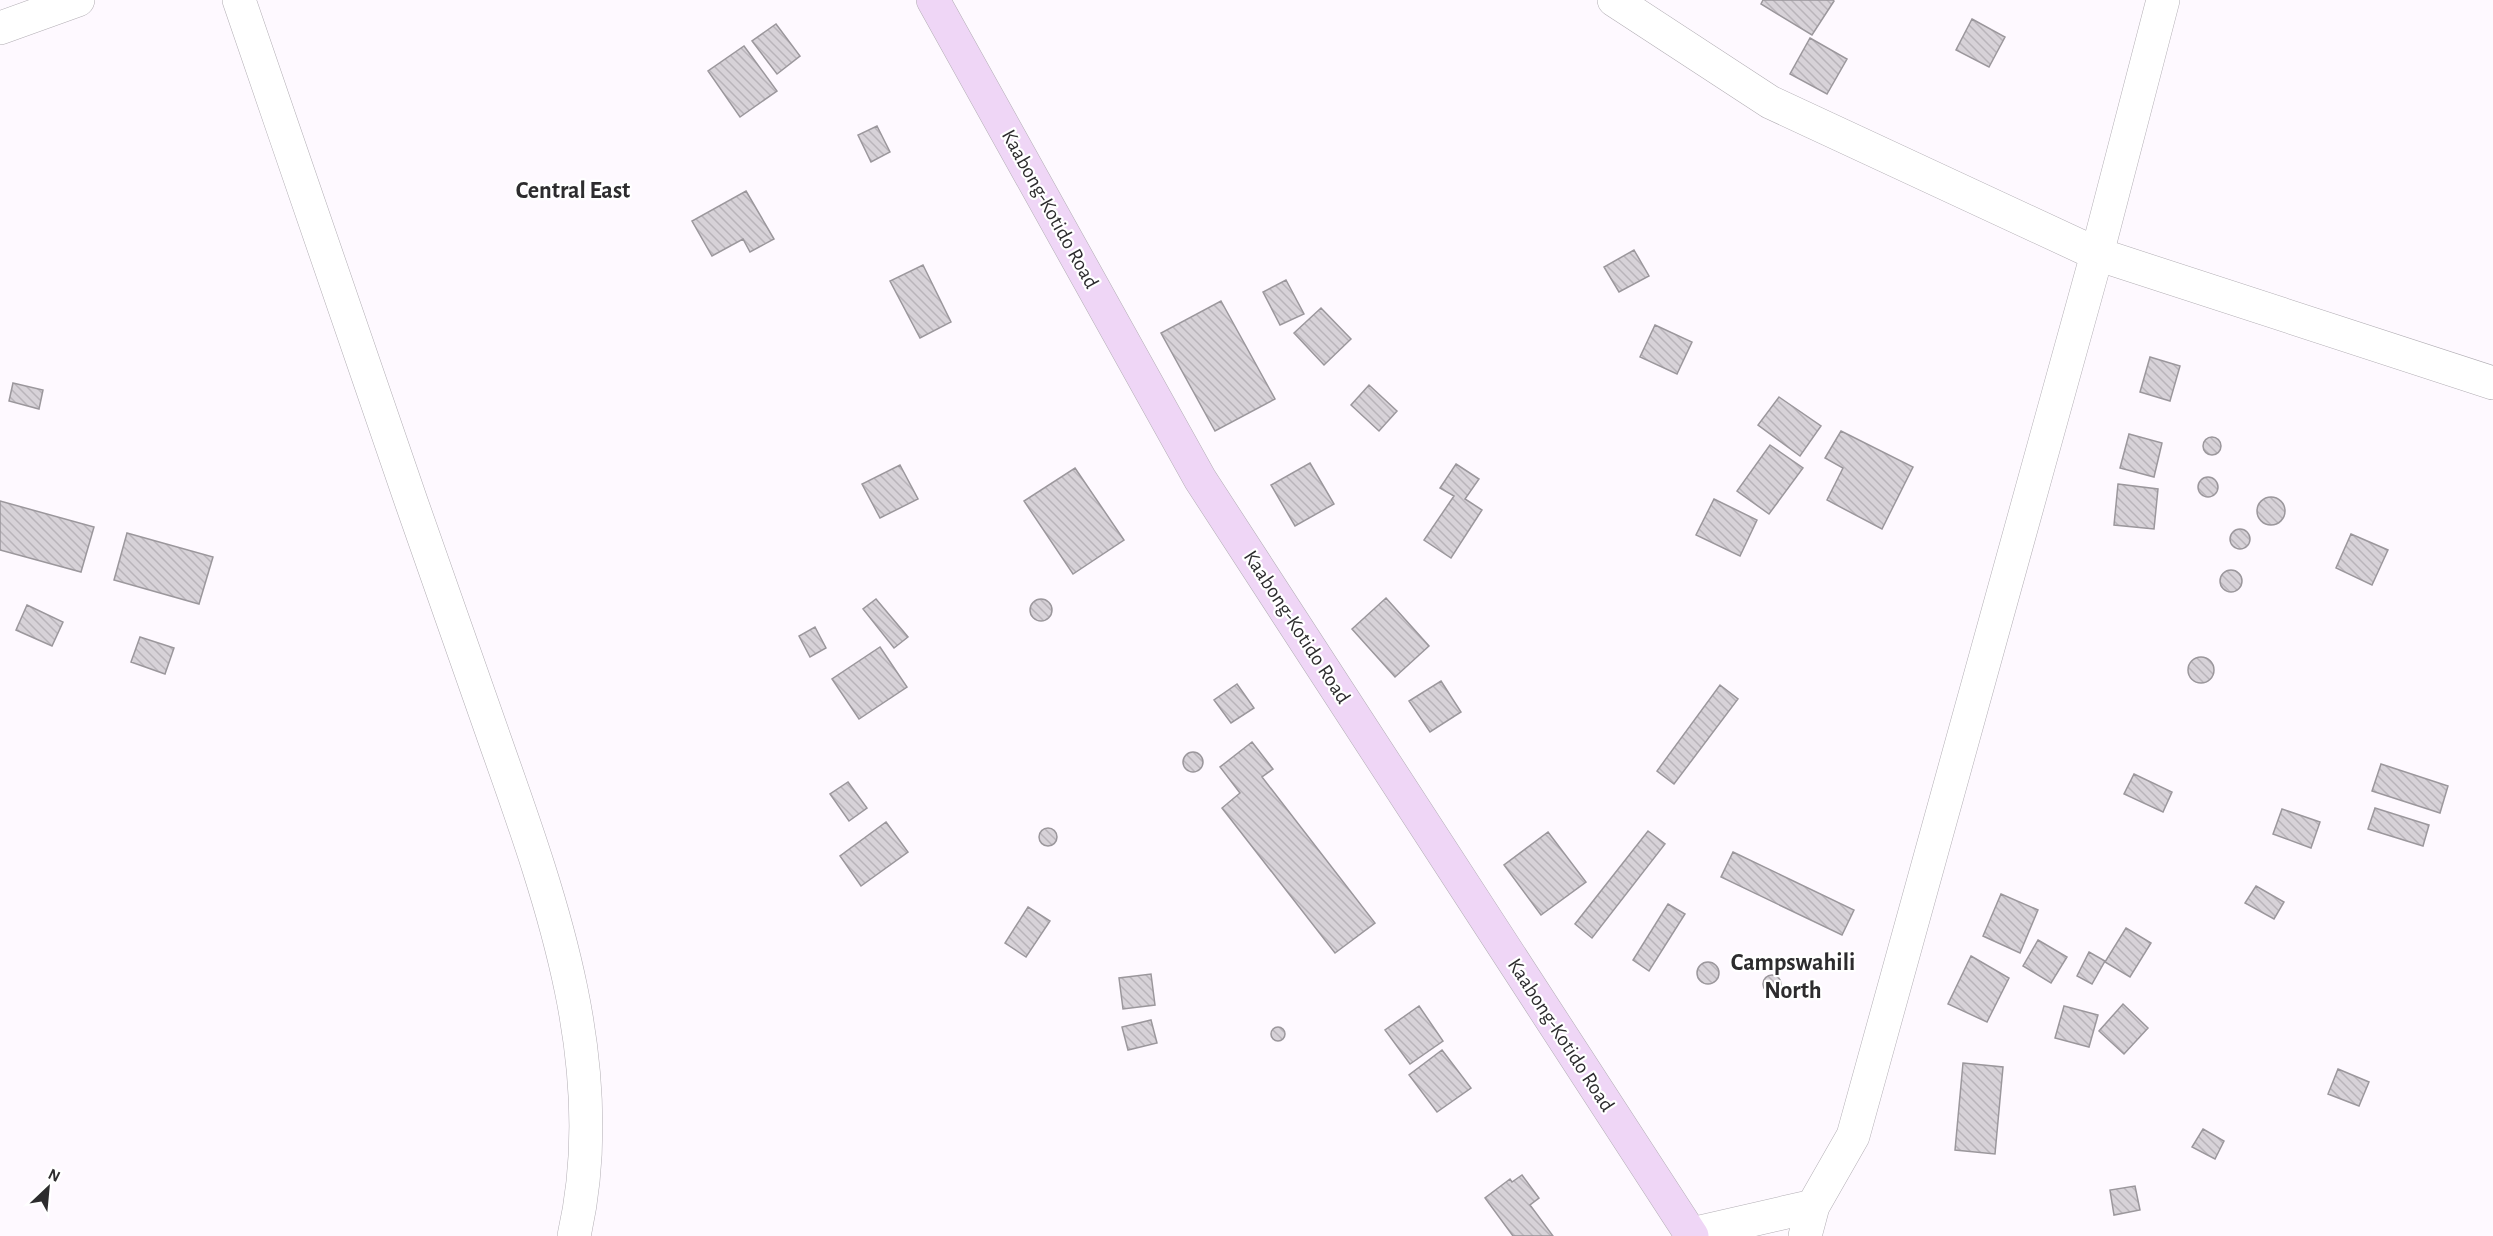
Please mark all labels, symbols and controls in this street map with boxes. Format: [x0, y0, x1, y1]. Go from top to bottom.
street label: Kaabong-Kotido Road [998, 126, 1102, 292]
district label: Central East [516, 179, 630, 203]
street label: Kaabong-Kotido Road [1240, 547, 1354, 707]
district label: Campswahili North [1731, 951, 1855, 1003]
street label: Kaabong-Kotido Road [1504, 955, 1618, 1115]
north arrow [18, 1158, 78, 1218]
text: N [46, 1166, 63, 1185]

